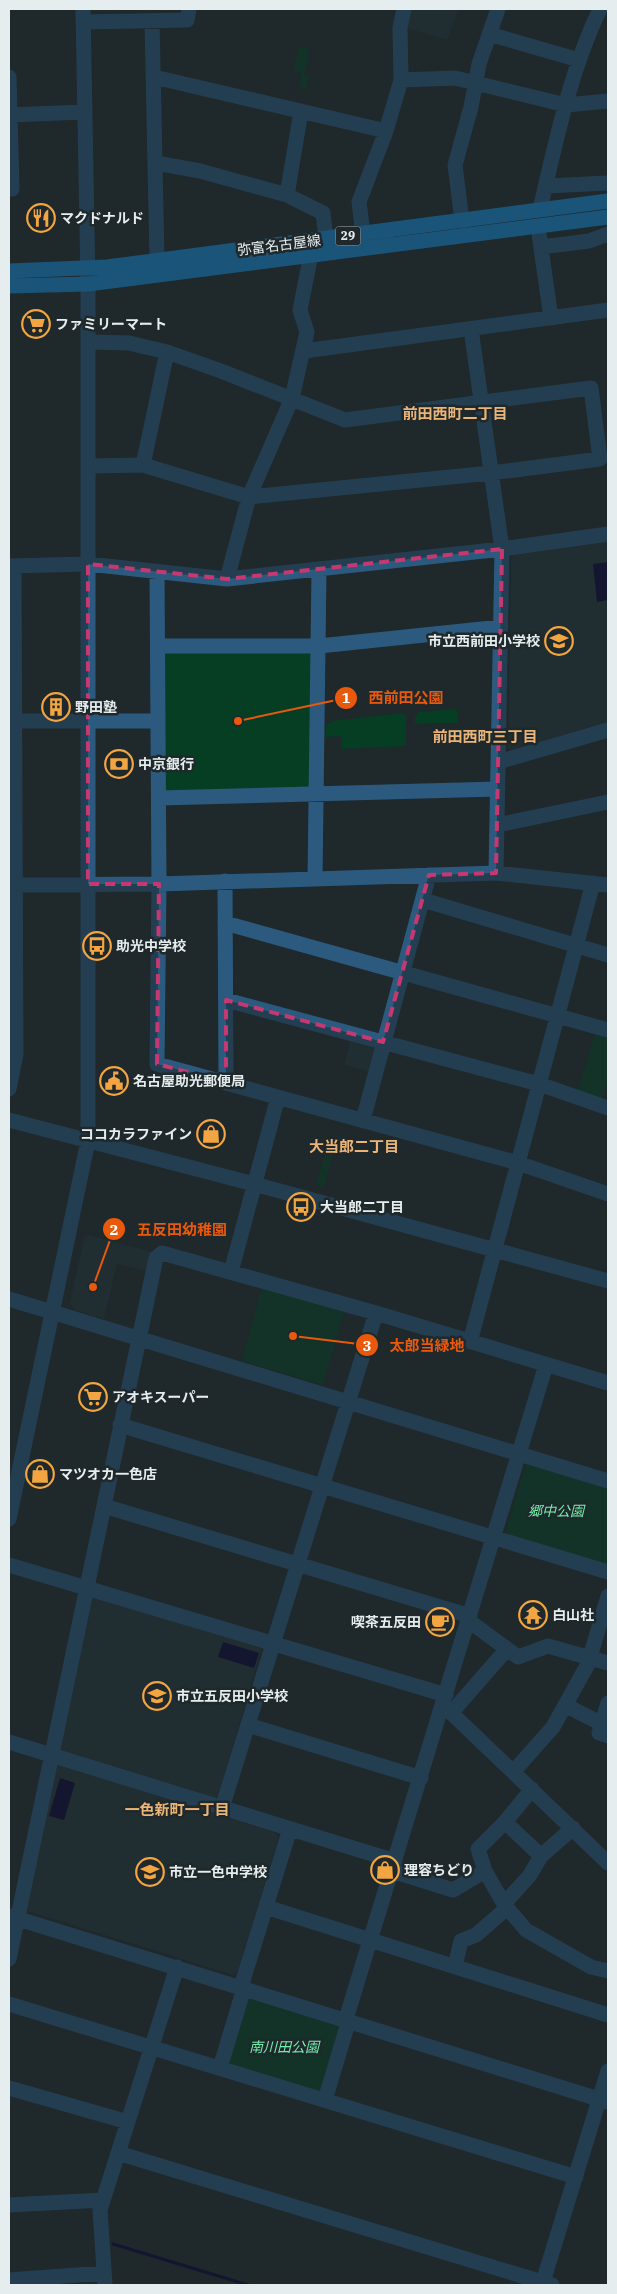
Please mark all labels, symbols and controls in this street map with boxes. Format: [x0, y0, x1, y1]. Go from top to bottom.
restaurant icon: マクドナルド [26, 203, 56, 233]
place label: マクドナルド [60, 209, 144, 227]
road number: 29 [336, 227, 360, 246]
street label: 弥富名古屋線 [236, 231, 322, 259]
supermarket icon: ファミリーマート [21, 309, 51, 339]
place label: ファミリーマート [55, 315, 167, 333]
district label: 前田西町二丁目 [402, 404, 508, 423]
school or university icon: 市立西前田小学校 [544, 626, 574, 656]
place label: 市立西前田小学校 [428, 632, 540, 650]
callout: 西前田公園 [334, 683, 454, 713]
text: 1 [341, 688, 351, 707]
text: 西前田公園 [368, 688, 444, 707]
building icon: 野田塾 [41, 692, 71, 722]
place label: 野田塾 [75, 698, 117, 716]
district label: 前田西町三丁目 [432, 727, 538, 746]
bank icon: 中京銀行 [104, 749, 134, 779]
place label: 中京銀行 [138, 755, 194, 773]
bus stop icon: 助光中学校 [82, 931, 112, 961]
place label: 助光中学校 [116, 937, 186, 955]
public building icon: 名古屋助光郵便局 [99, 1066, 129, 1096]
place label: 名古屋助光郵便局 [133, 1072, 245, 1090]
shop icon: ココカラファイン [196, 1119, 226, 1149]
place label: ココカラファイン [80, 1125, 192, 1143]
district label: 大当郎二丁目 [309, 1137, 399, 1156]
bus stop icon: 大当郎二丁目 [286, 1192, 316, 1222]
place label: 大当郎二丁目 [320, 1198, 404, 1216]
callout: 五反田幼稚園 [102, 1214, 237, 1244]
text: 2 [109, 1220, 119, 1239]
text: 五反田幼稚園 [137, 1220, 227, 1239]
callout: 太郎当緑地 [354, 1330, 474, 1360]
text: 3 [362, 1336, 372, 1355]
text: 太郎当緑地 [389, 1336, 465, 1355]
supermarket icon: アオキスーパー [78, 1382, 108, 1412]
place label: アオキスーパー [112, 1388, 209, 1406]
shop icon: マツオカ一色店 [25, 1459, 55, 1489]
place label: マツオカ一色店 [59, 1465, 157, 1483]
park label: 郷中公園 [528, 1502, 586, 1520]
temple icon: 白山社 [518, 1600, 548, 1630]
place label: 白山社 [552, 1606, 594, 1624]
cafe icon: 喫茶五反田 [425, 1607, 455, 1637]
place label: 喫茶五反田 [351, 1613, 421, 1631]
school or university icon: 市立五反田小学校 [142, 1681, 172, 1711]
place label: 市立五反田小学校 [176, 1687, 288, 1705]
district label: 一色新町一丁目 [124, 1800, 230, 1819]
shop icon: 理容ちどり [370, 1855, 400, 1885]
school or university icon: 市立一色中学校 [135, 1857, 165, 1887]
place label: 理容ちどり [404, 1861, 474, 1879]
place label: 市立一色中学校 [169, 1863, 267, 1881]
park label: 南川田公園 [249, 2038, 321, 2056]

